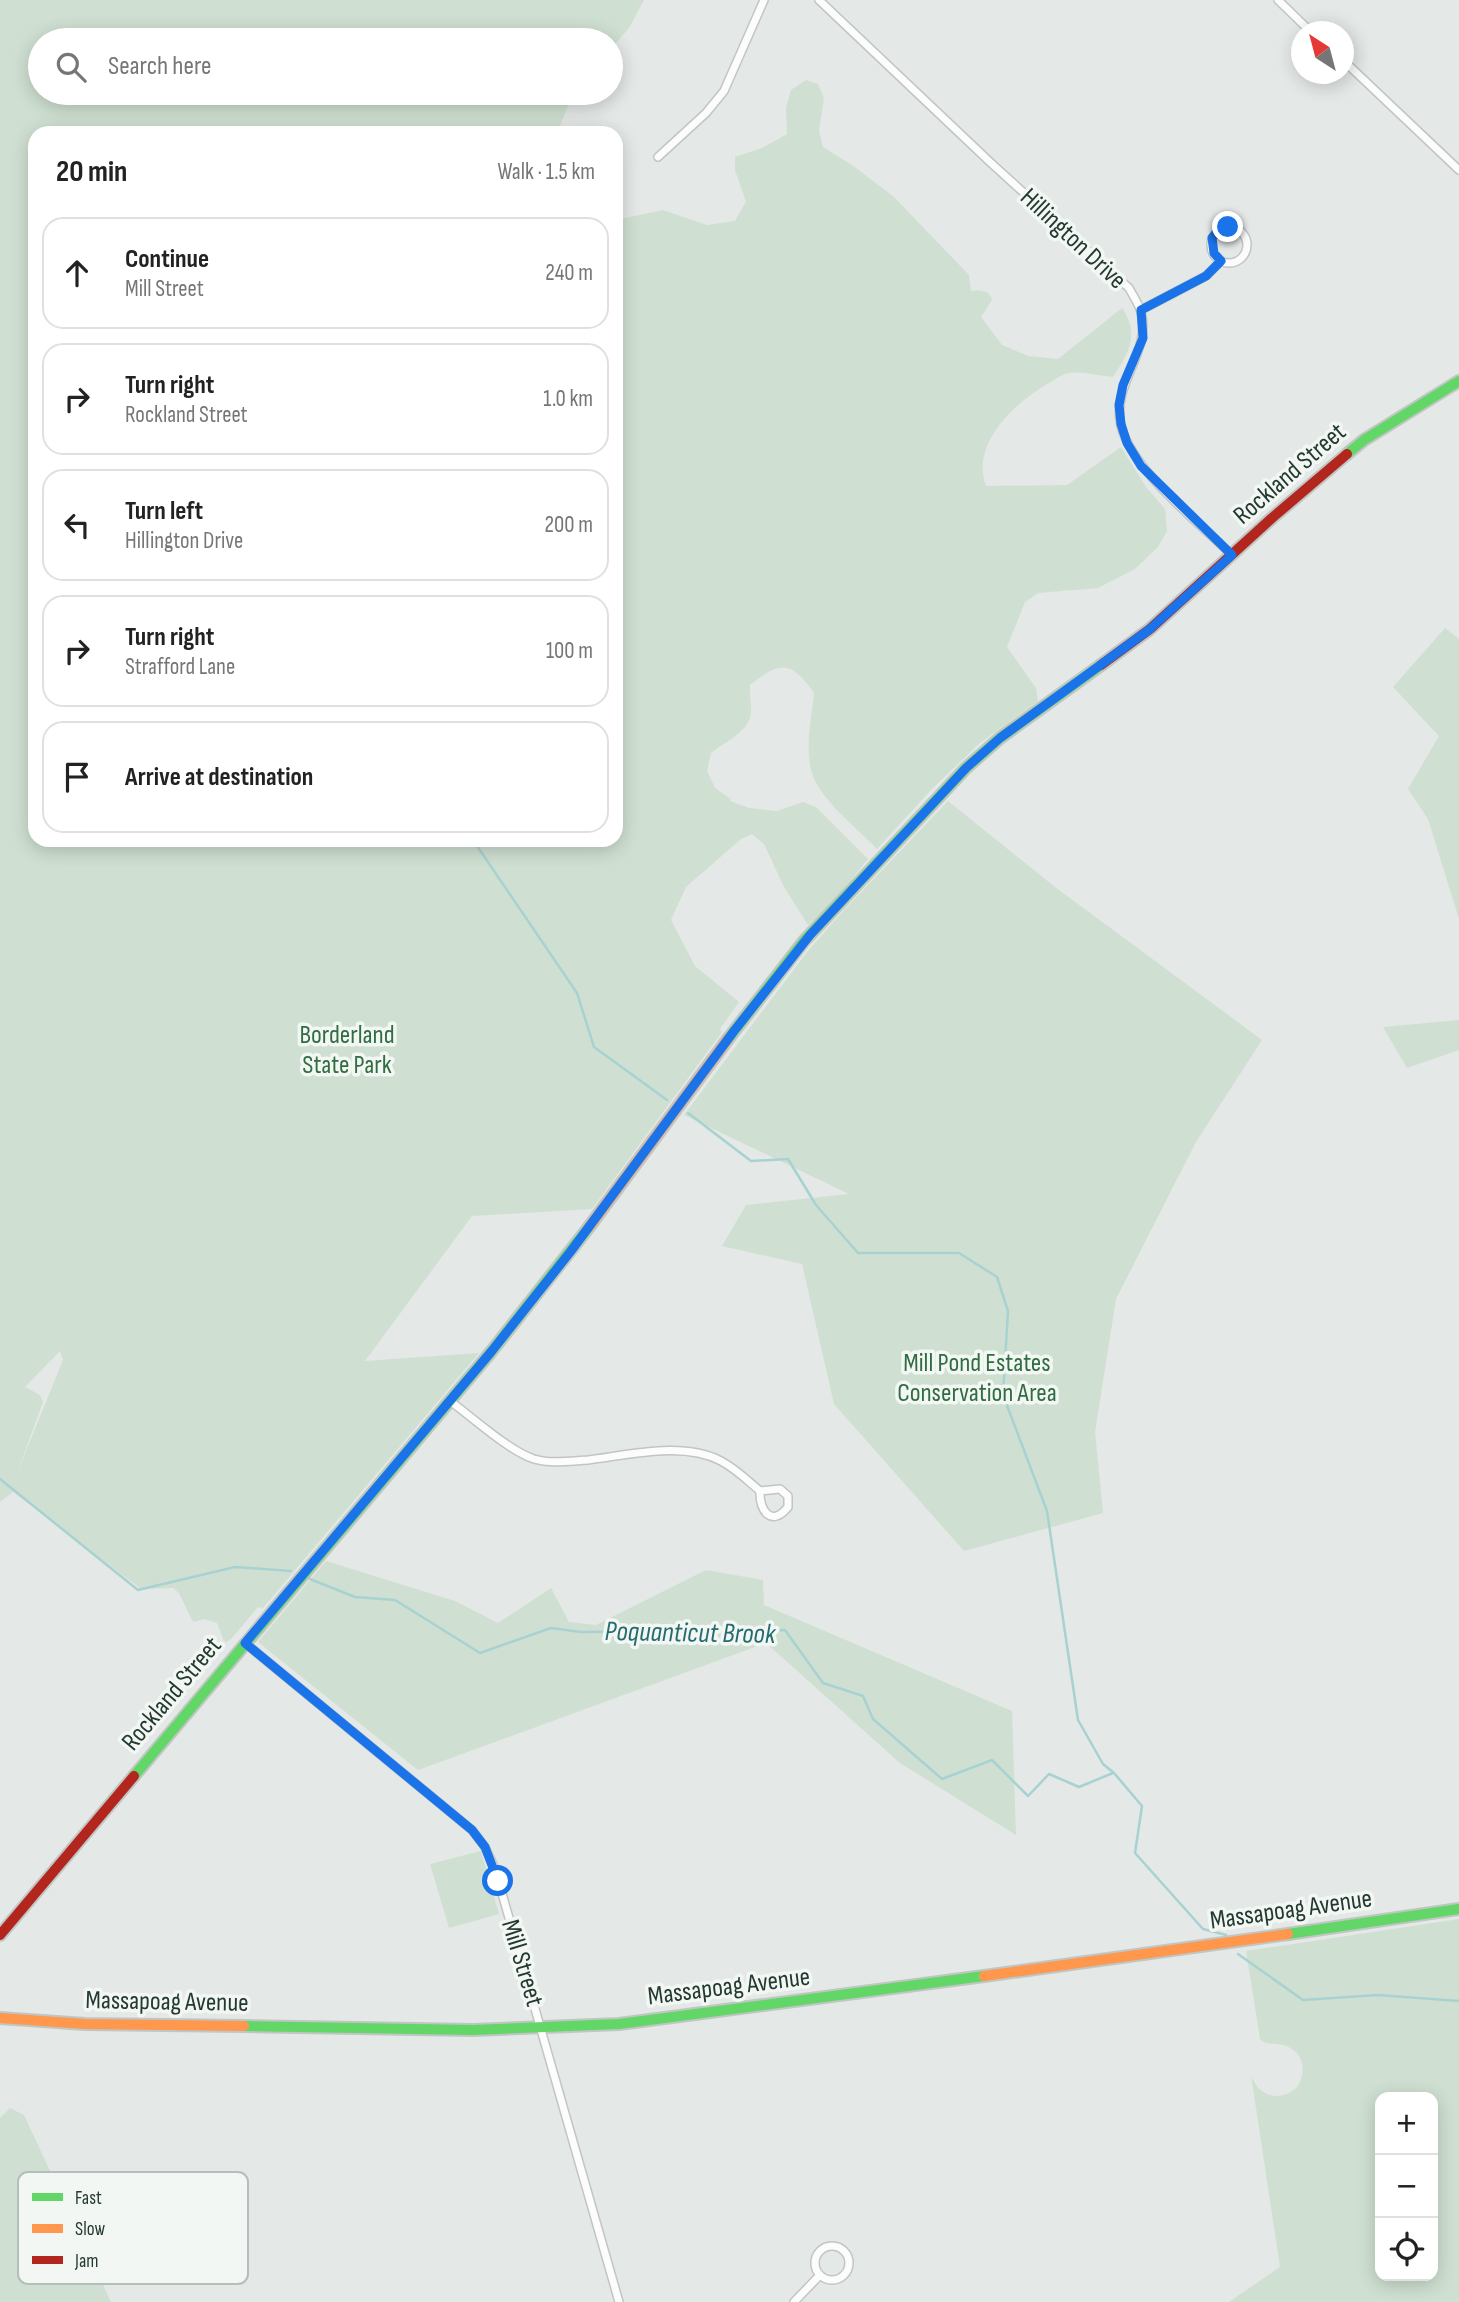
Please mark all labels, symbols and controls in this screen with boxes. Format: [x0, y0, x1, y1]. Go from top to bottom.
north arrow [1291, 21, 1354, 84]
search box [28, 28, 623, 105]
icon: search [52, 48, 90, 86]
text: Search here [108, 51, 211, 82]
text: 20 min [56, 154, 127, 190]
text: Walk · 1.5 km [497, 158, 595, 186]
street label: Hillington Drive [1014, 182, 1132, 296]
route end [1212, 211, 1243, 242]
text: Continue [125, 244, 209, 275]
icon: ahead [58, 254, 96, 292]
text: 240 m [545, 259, 593, 287]
text: Mill Street [125, 275, 204, 303]
text: Turn right [125, 370, 214, 401]
icon: right [58, 380, 96, 418]
text: 1.0 km [543, 385, 593, 413]
text: Rockland Street [125, 401, 248, 429]
street label: Rockland Street [1228, 417, 1353, 531]
text: Turn left [125, 496, 203, 527]
icon: left [58, 506, 96, 544]
text: 200 m [545, 511, 593, 539]
text: Hillington Drive [125, 527, 243, 555]
text: Turn right [125, 622, 214, 653]
icon: right [58, 632, 96, 670]
text: 100 m [546, 637, 593, 665]
text: Strafford Lane [125, 653, 235, 681]
icon: arrive [58, 758, 96, 796]
text: Arrive at destination [125, 762, 313, 793]
park label: Borderland State Park [300, 1020, 394, 1081]
park label: Mill Pond Estates Conservation Area [897, 1348, 1057, 1409]
water label: Poquanticut Brook [604, 1615, 777, 1651]
street label: Rockland Street [116, 1631, 228, 1757]
route start [482, 1865, 513, 1896]
street label: Massapoag Avenue [1208, 1883, 1374, 1937]
street label: Mill Street [494, 1916, 550, 2010]
street label: Massapoag Avenue [646, 1962, 812, 2012]
street label: Massapoag Avenue [85, 1985, 249, 2019]
map controls [1375, 2092, 1438, 2281]
button: + [1375, 2092, 1438, 2155]
button: − [1375, 2155, 1438, 2218]
legend [18, 2172, 248, 2284]
text: Fast [75, 2187, 102, 2210]
text: Slow [75, 2218, 105, 2241]
button: locate [1375, 2218, 1438, 2281]
text: Jam [74, 2250, 98, 2273]

